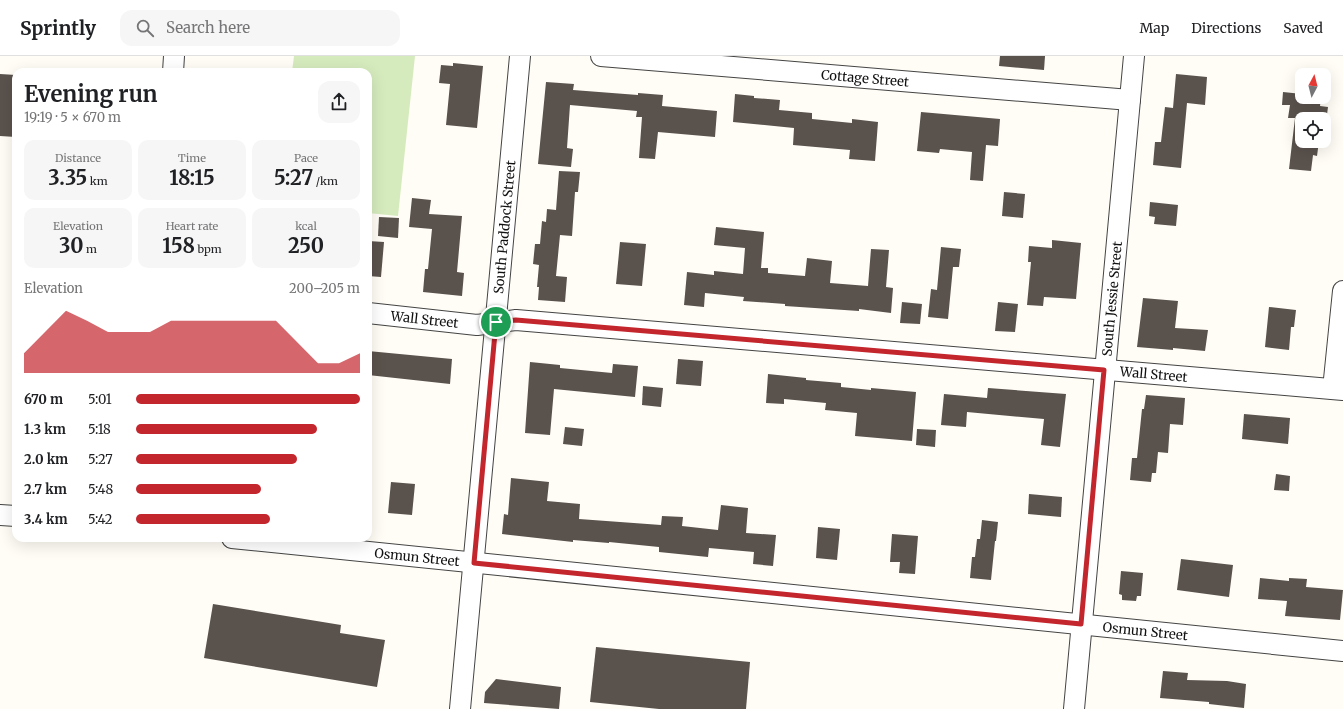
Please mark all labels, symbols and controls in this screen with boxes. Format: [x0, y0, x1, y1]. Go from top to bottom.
search box [120, 10, 400, 46]
text: Sprintly [20, 16, 96, 40]
icon: search [134, 17, 156, 39]
text: Search here [166, 18, 250, 37]
text: Map [1139, 19, 1169, 37]
text: Directions [1191, 19, 1261, 37]
text: Saved [1283, 19, 1323, 37]
street label: Cottage Street [820, 66, 910, 91]
north arrow [1295, 68, 1331, 104]
map controls [1295, 68, 1331, 148]
text: Evening run [24, 80, 158, 108]
button: share [318, 81, 360, 123]
text: 19:19 · 5 × 670 m [24, 109, 121, 126]
button: locate [1295, 112, 1331, 148]
text: Distance [55, 151, 101, 165]
text: Time [178, 151, 206, 165]
text: Pace [294, 151, 318, 165]
street label: South Paddock Street [490, 160, 519, 295]
text: 3.35 [48, 165, 87, 190]
text: 18:15 [169, 165, 215, 190]
text: 5:27 [274, 165, 313, 190]
text: km [87, 174, 108, 188]
text: /km [313, 174, 338, 188]
text: Elevation [53, 219, 103, 233]
text: Heart rate [166, 219, 218, 233]
text: kcal [295, 219, 317, 233]
text: 30 [59, 233, 83, 258]
text: 158 [162, 233, 195, 258]
text: 250 [288, 233, 324, 258]
street label: South Jessie Street [1098, 241, 1126, 357]
text: m [83, 242, 97, 256]
text: bpm [195, 242, 222, 256]
text: Elevation [24, 280, 83, 297]
text: 200–205 m [289, 280, 360, 297]
pin [479, 305, 513, 339]
street label: Wall Street [389, 307, 459, 332]
icon: arrive [485, 311, 507, 333]
street label: Wall Street [1118, 363, 1188, 386]
text: 670 m [24, 391, 63, 408]
text: 5:01 [88, 391, 112, 408]
text: 1.3 km [24, 421, 66, 438]
text: 5:18 [88, 421, 111, 438]
text: 2.0 km [24, 451, 68, 468]
text: 5:27 [88, 451, 113, 468]
text: 2.7 km [24, 481, 67, 498]
text: 5:48 [88, 481, 113, 498]
text: 3.4 km [24, 511, 67, 528]
text: 5:42 [88, 511, 113, 528]
street label: Osmun Street [374, 545, 460, 570]
street label: Osmun Street [1102, 619, 1189, 644]

